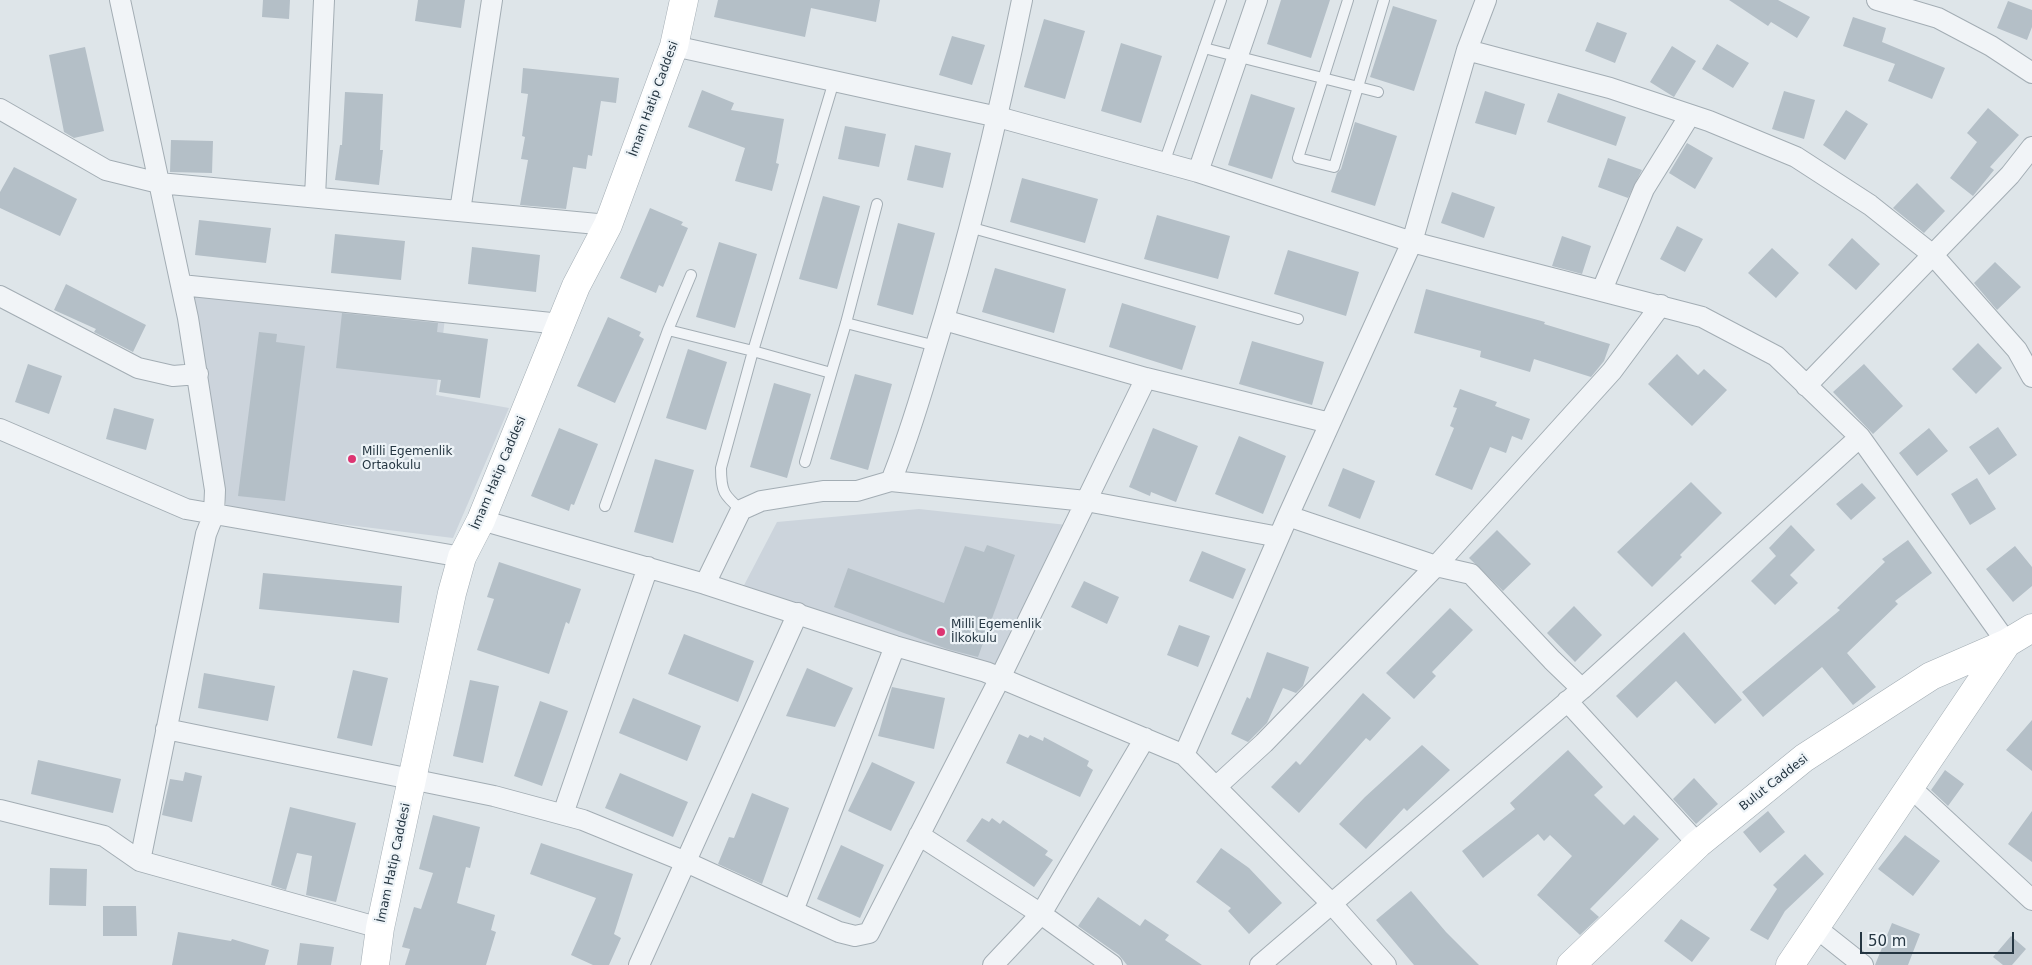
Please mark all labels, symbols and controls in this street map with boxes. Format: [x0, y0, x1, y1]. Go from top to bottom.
street label: İmam Hatip Caddesi [626, 39, 682, 159]
street label: İmam Hatip Caddesi [469, 414, 529, 532]
place label: Milli Egemenlik Ortaokulu [362, 445, 452, 473]
marker: Milli Egemenlik Ortaokulu [346, 453, 358, 465]
place label: Milli Egemenlik İlkokulu [951, 618, 1041, 646]
marker: Milli Egemenlik İlkokulu [935, 626, 947, 638]
street label: Bulut Caddesi [1737, 752, 1811, 814]
street label: İmam Hatip Caddesi [374, 802, 414, 924]
scale bar [1862, 922, 2016, 954]
text: 50 m [1868, 932, 1906, 950]

